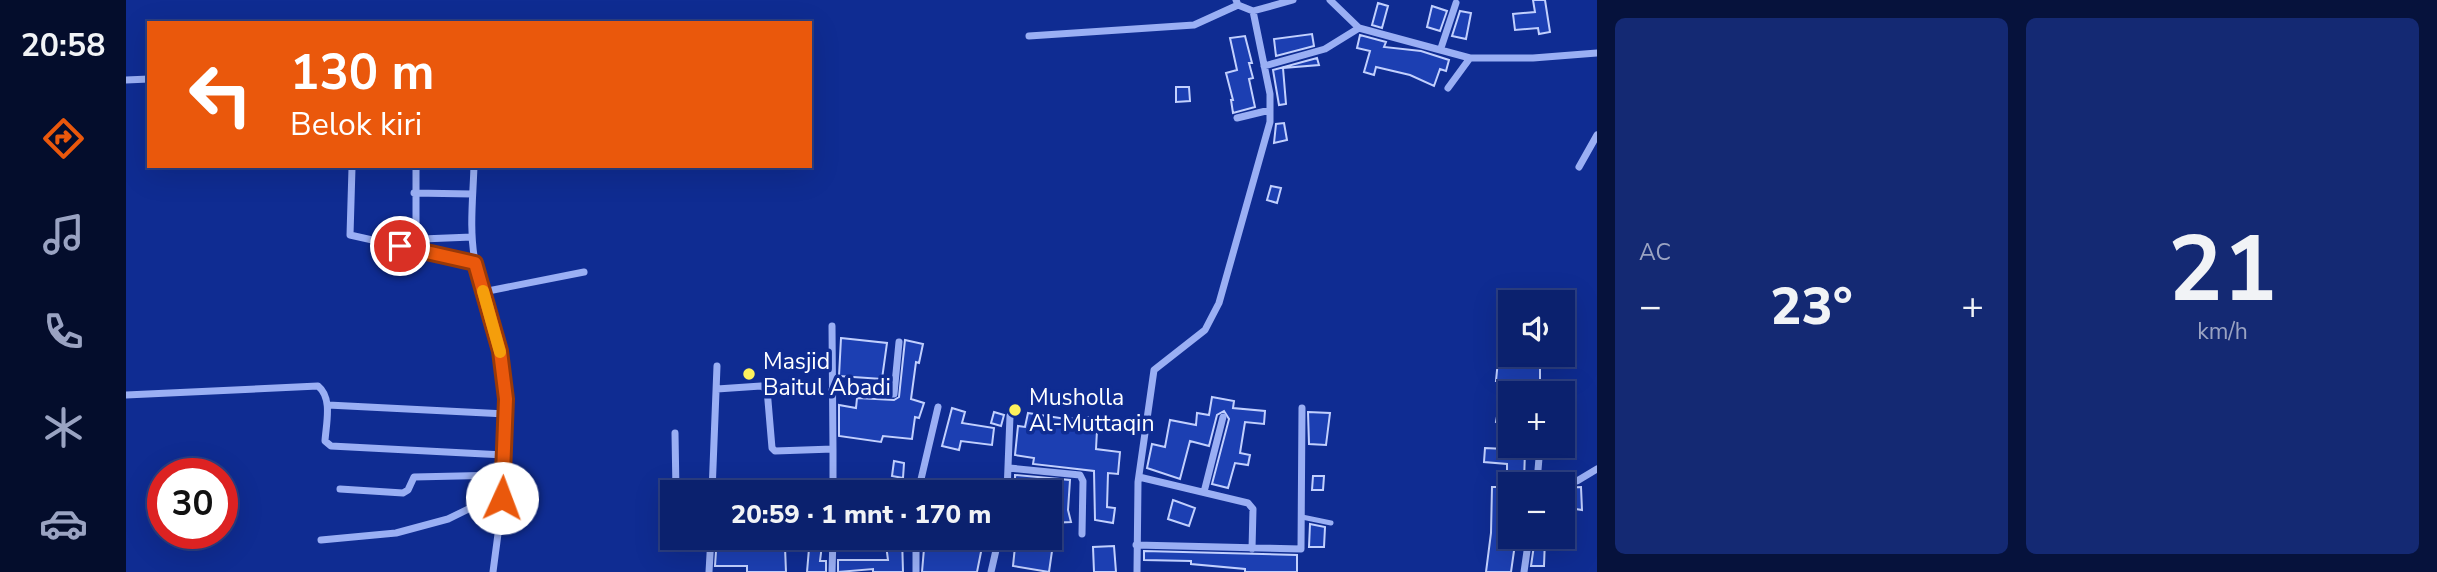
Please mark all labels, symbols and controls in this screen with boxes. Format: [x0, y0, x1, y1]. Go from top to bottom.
text: 20:58 [21, 24, 105, 67]
text: 130 m [290, 39, 434, 106]
icon: left [175, 49, 266, 140]
text: Belok kiri [290, 103, 422, 146]
icon: directions [39, 114, 88, 163]
text: 21 [2168, 208, 2277, 332]
icon: music [39, 210, 88, 259]
pin [370, 216, 430, 276]
icon: arrive [381, 227, 419, 265]
text: AC [1639, 237, 1671, 268]
text: 23° [1770, 271, 1853, 342]
text: − [1639, 281, 1662, 332]
text: + [1961, 281, 1984, 332]
map controls [1498, 290, 1575, 549]
button: sound [1498, 290, 1575, 367]
icon: phone [39, 307, 88, 356]
text: km/h [2197, 316, 2248, 347]
place label: Masjid Baitul Abadi [763, 346, 891, 403]
marker: Masjid Baitul Abadi [741, 366, 757, 382]
button: + [1498, 381, 1575, 458]
place label: Musholla Al-Muttaqin [1029, 382, 1155, 439]
marker: Musholla Al-Muttaqin [1007, 402, 1023, 418]
icon: climate [39, 403, 88, 452]
speed limit sign: 30 [147, 458, 238, 549]
position arrow [465, 461, 539, 535]
button: − [1498, 472, 1575, 549]
text: 20:59 · 1 mnt · 170 m [731, 497, 991, 532]
icon: car [39, 499, 88, 548]

